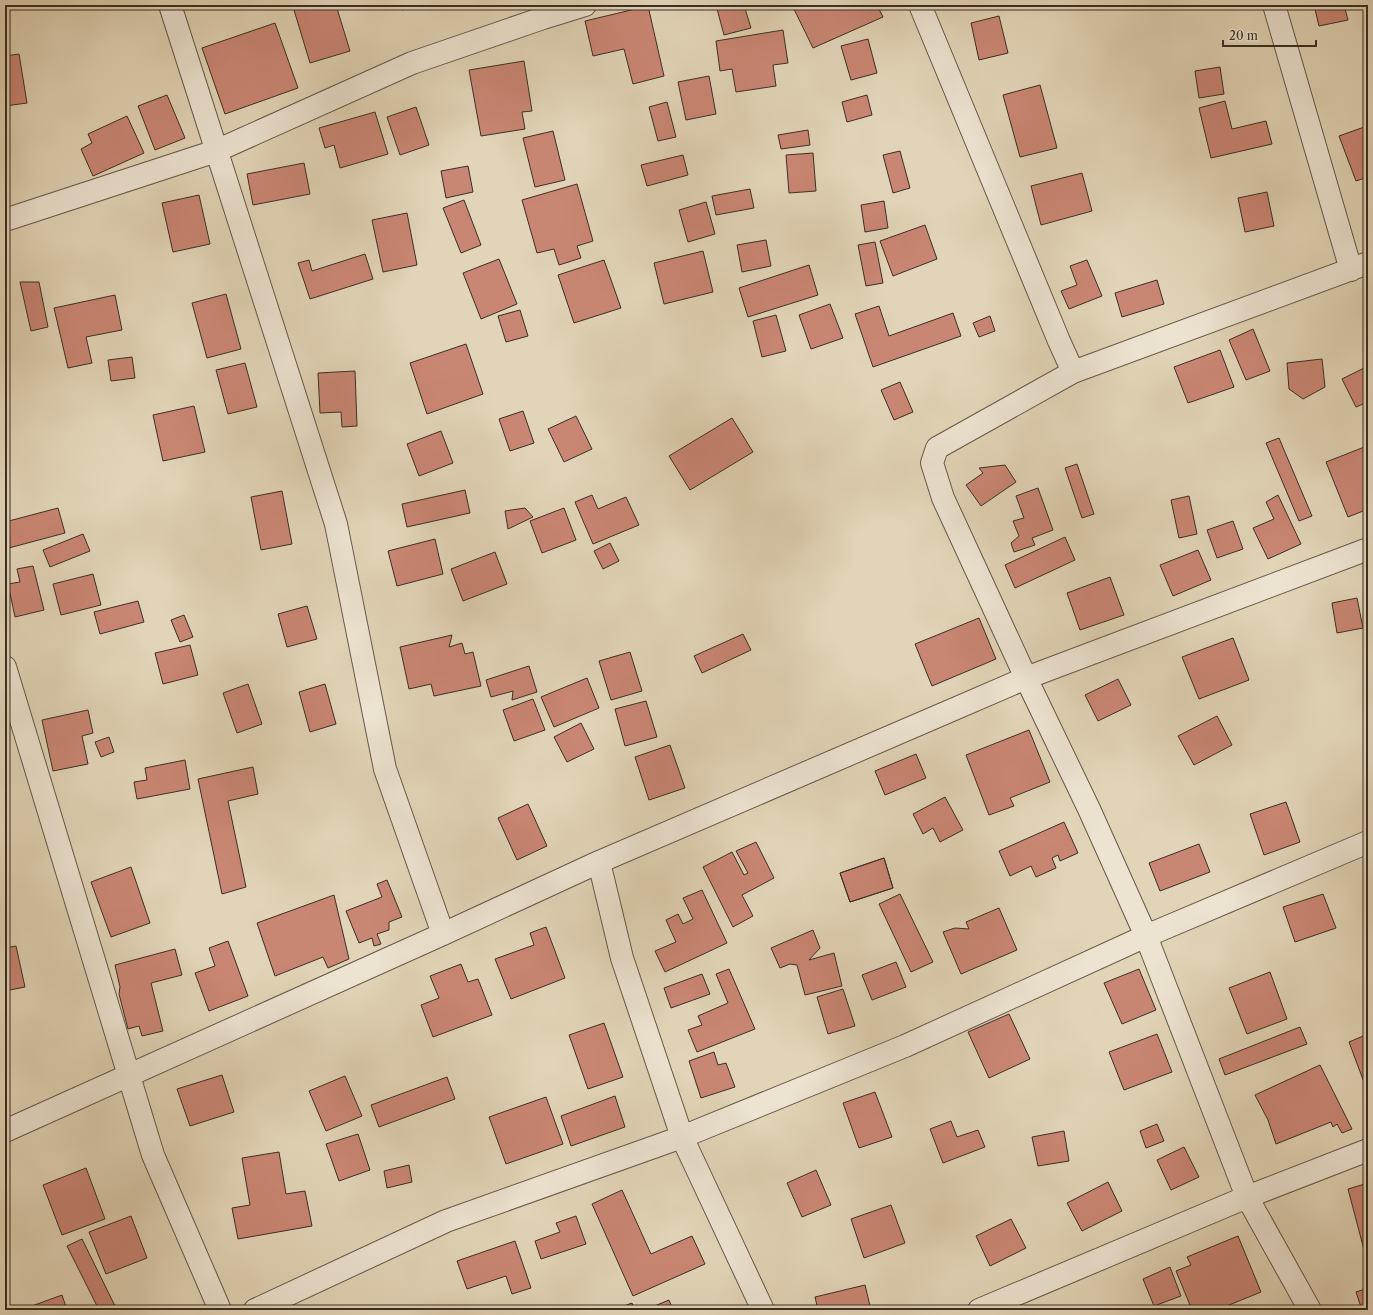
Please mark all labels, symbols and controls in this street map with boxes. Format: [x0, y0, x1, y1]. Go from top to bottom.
scale bar [1223, 22, 1316, 48]
text: 20 m [1229, 28, 1258, 43]

